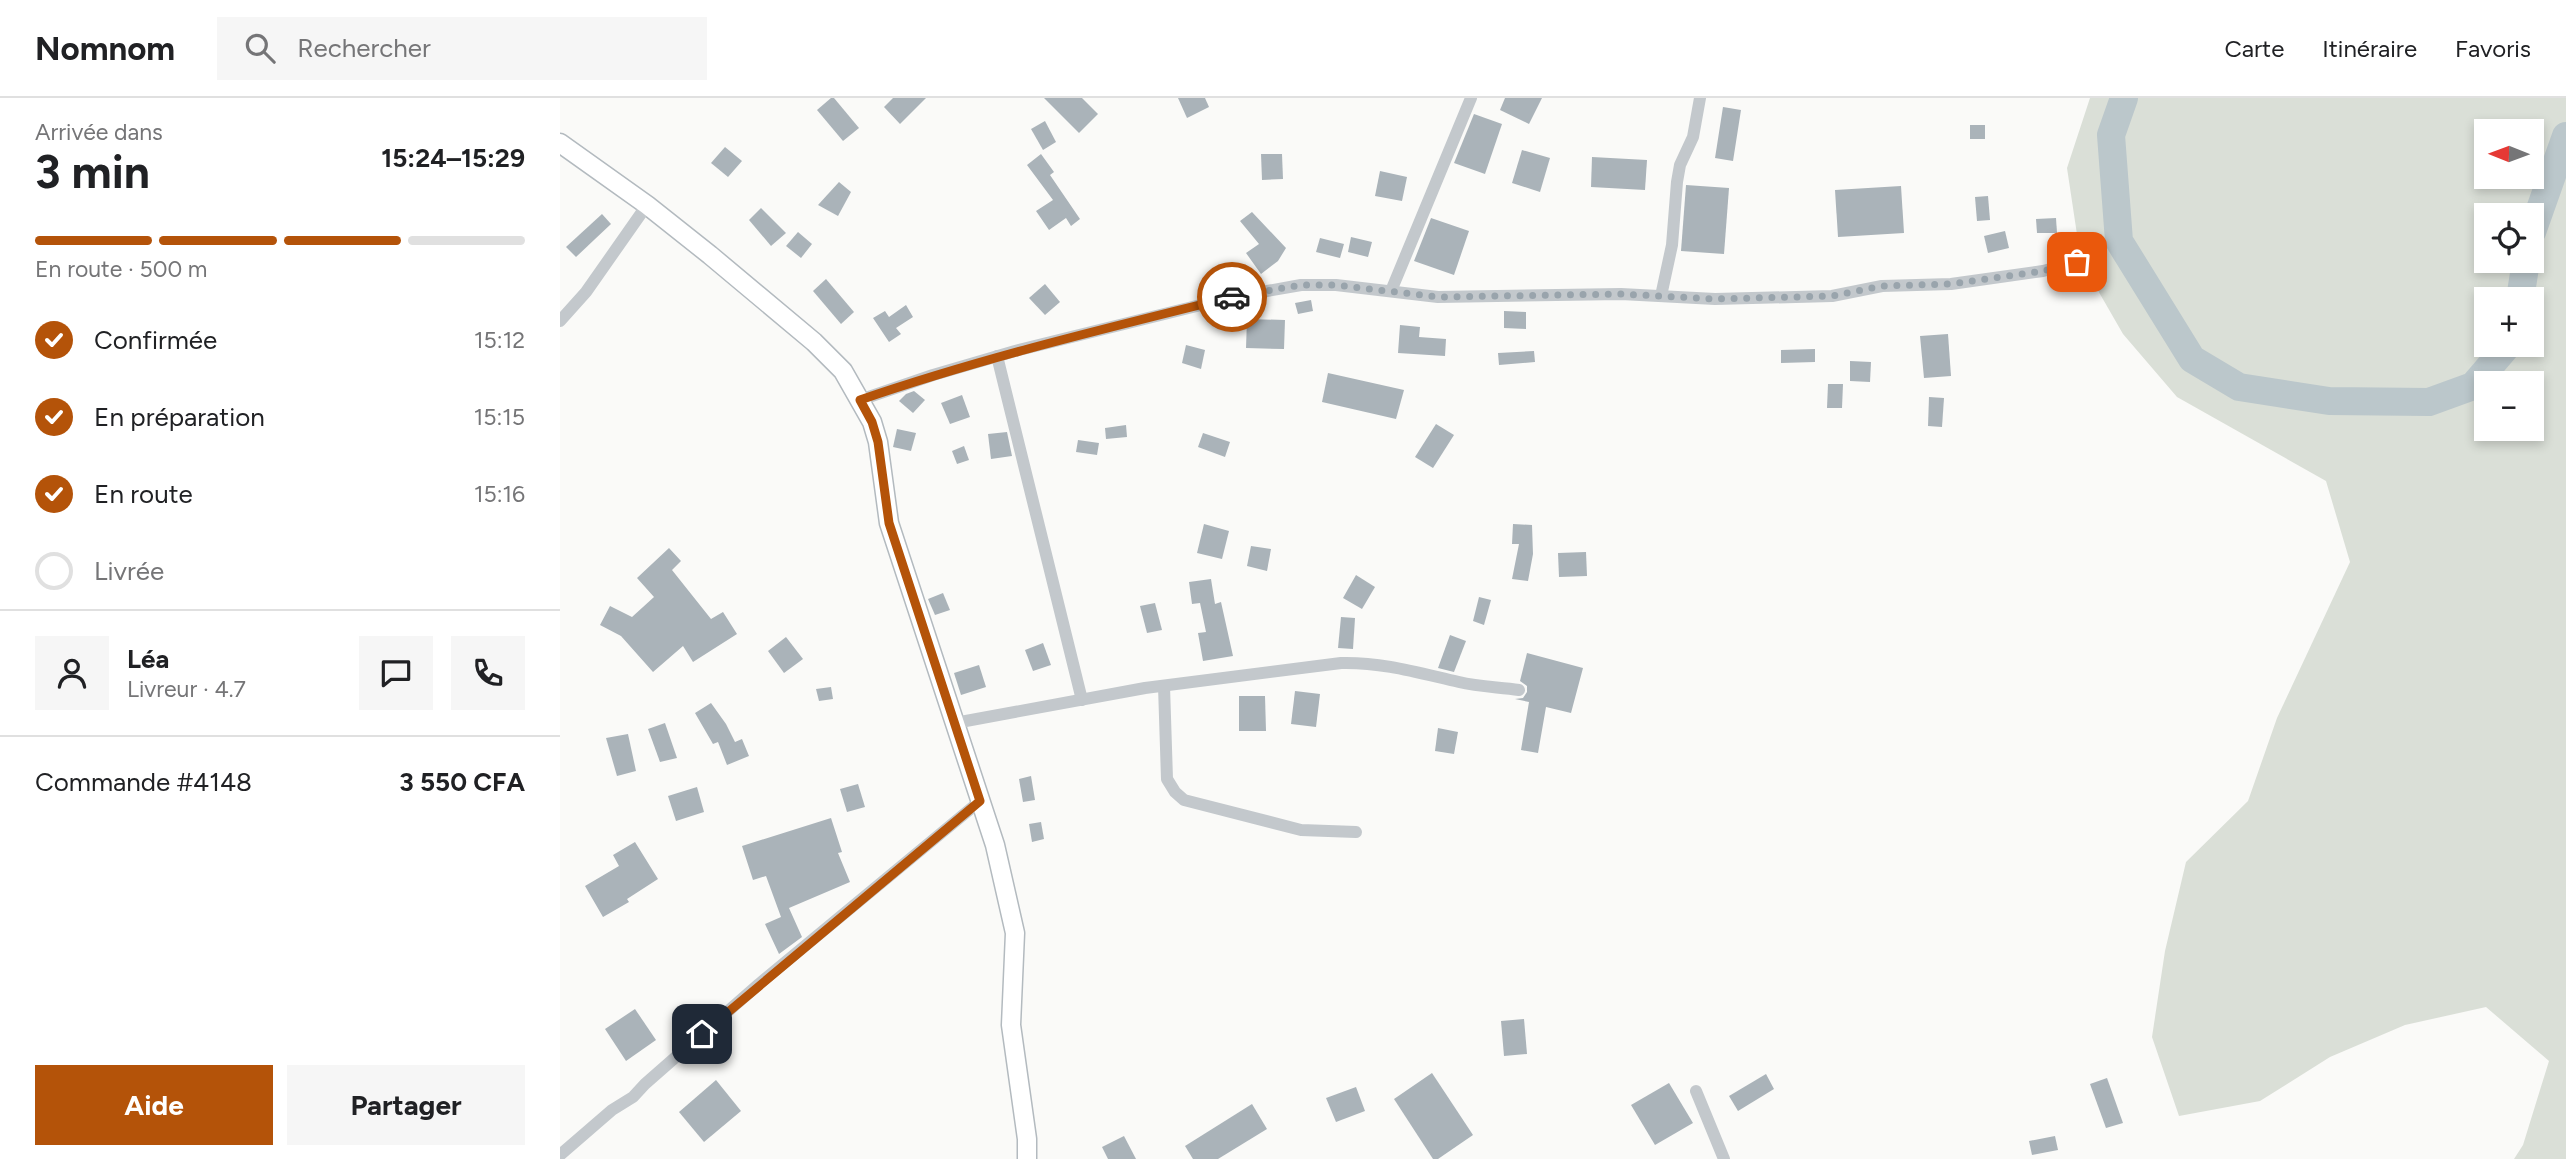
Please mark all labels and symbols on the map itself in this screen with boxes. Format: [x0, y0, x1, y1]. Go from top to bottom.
north arrow [2474, 119, 2544, 189]
pin [2047, 232, 2107, 292]
courier [1197, 262, 1267, 332]
pin [672, 1004, 732, 1064]

